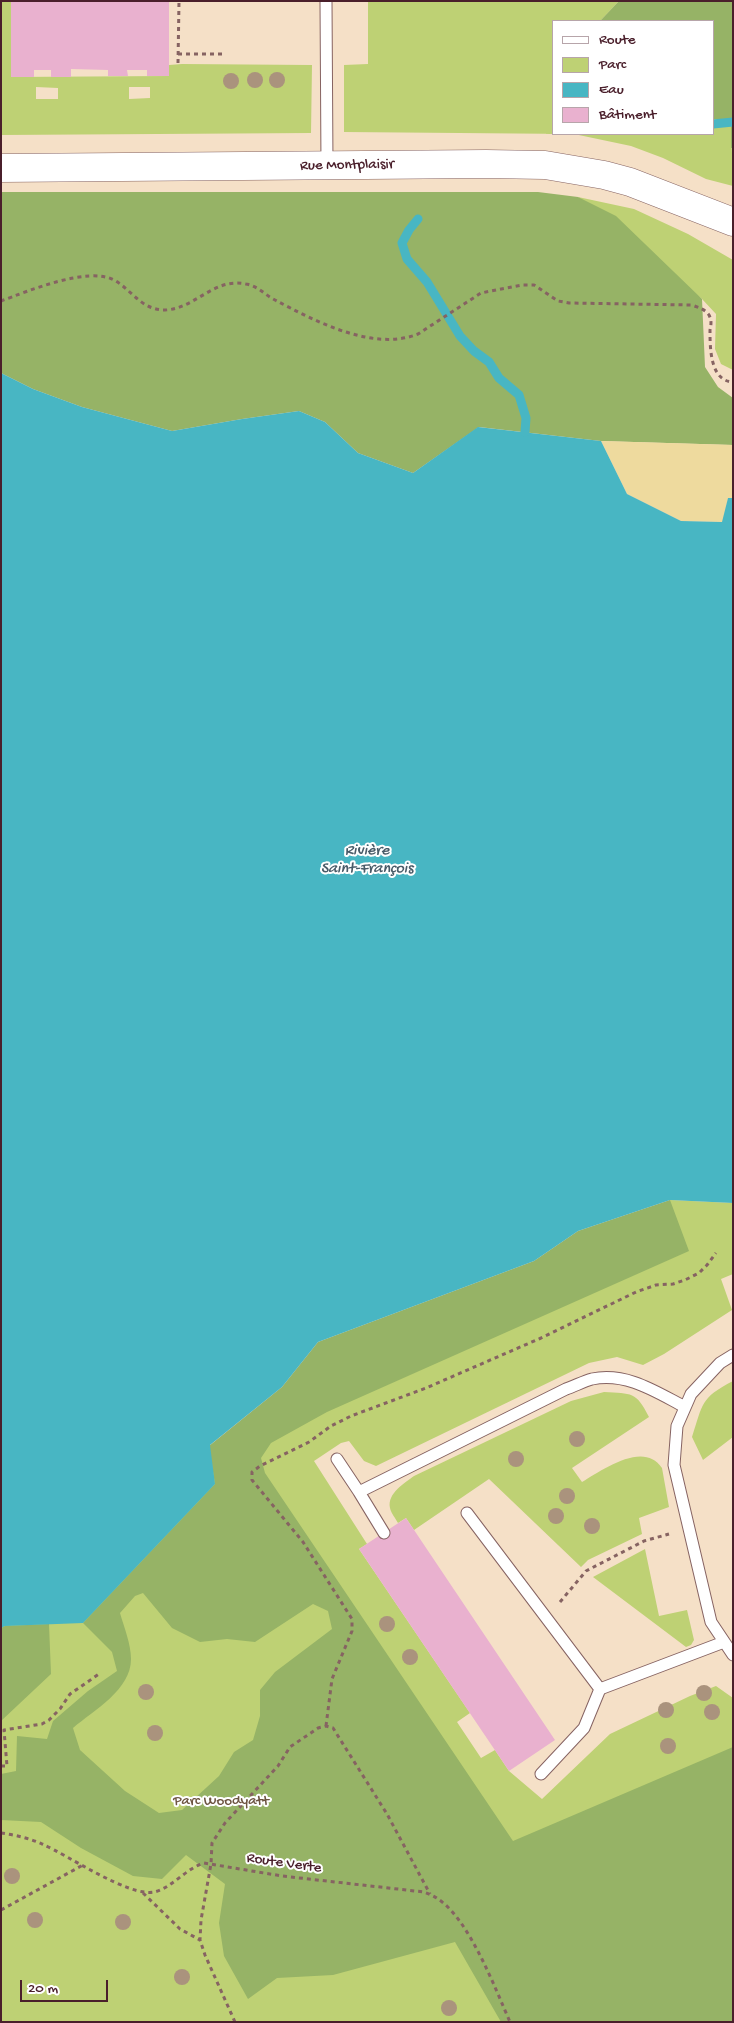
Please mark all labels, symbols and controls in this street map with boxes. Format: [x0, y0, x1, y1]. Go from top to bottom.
legend [552, 20, 714, 135]
text: Route [599, 31, 636, 49]
text: Parc [599, 56, 626, 74]
text: Eau [599, 81, 624, 99]
text: Bâtiment [599, 106, 656, 124]
street label: Rue Montplaisir [300, 156, 394, 176]
water label: Rivière Saint-François [321, 842, 413, 880]
park label: Parc Woodyatt [173, 1793, 269, 1811]
street label: Route Verte [245, 1850, 323, 1878]
scale bar [22, 1970, 110, 2002]
text: 20 m [28, 1980, 58, 1998]

